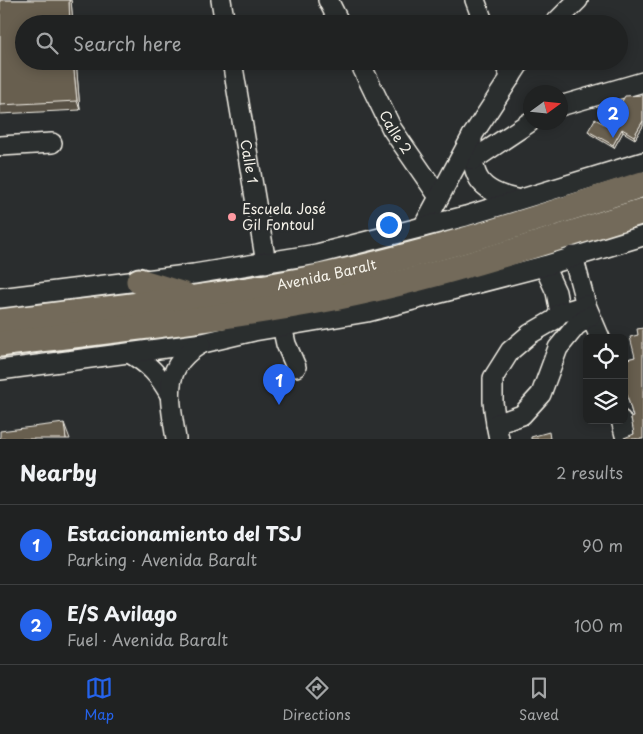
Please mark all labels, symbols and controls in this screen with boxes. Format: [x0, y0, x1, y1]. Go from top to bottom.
search box [15, 15, 628, 70]
icon: search [33, 29, 61, 57]
text: Search here [73, 29, 182, 57]
north arrow [523, 85, 568, 130]
pin: 2 [597, 97, 629, 138]
street label: Calle 2 [374, 107, 417, 158]
street label: Calle 1 [235, 138, 263, 185]
place label: Escuela José Gil Fontoul [242, 198, 326, 235]
marker: Escuela José Gil Fontoul [226, 211, 238, 223]
your location [376, 212, 402, 238]
street label: Avenida Baralt [275, 253, 379, 295]
map controls [583, 334, 628, 424]
button: locate [583, 334, 628, 379]
pin: 1 [263, 364, 295, 405]
button: layers [583, 379, 628, 424]
text: Nearby [20, 456, 97, 488]
text: 2 results [556, 460, 623, 484]
text: Estacionamiento del TSJ [67, 519, 302, 547]
text: 1 [32, 533, 40, 557]
text: 90 m [582, 533, 623, 557]
text: Parking · Avenida Baralt [67, 547, 257, 571]
text: E/S Avilago [67, 599, 177, 627]
text: 2 [30, 613, 42, 637]
text: 100 m [574, 613, 623, 637]
text: Fuel · Avenida Baralt [67, 627, 228, 651]
tab: Map [84, 674, 114, 725]
tab: Directions [283, 674, 351, 725]
tab: Saved [519, 674, 559, 725]

